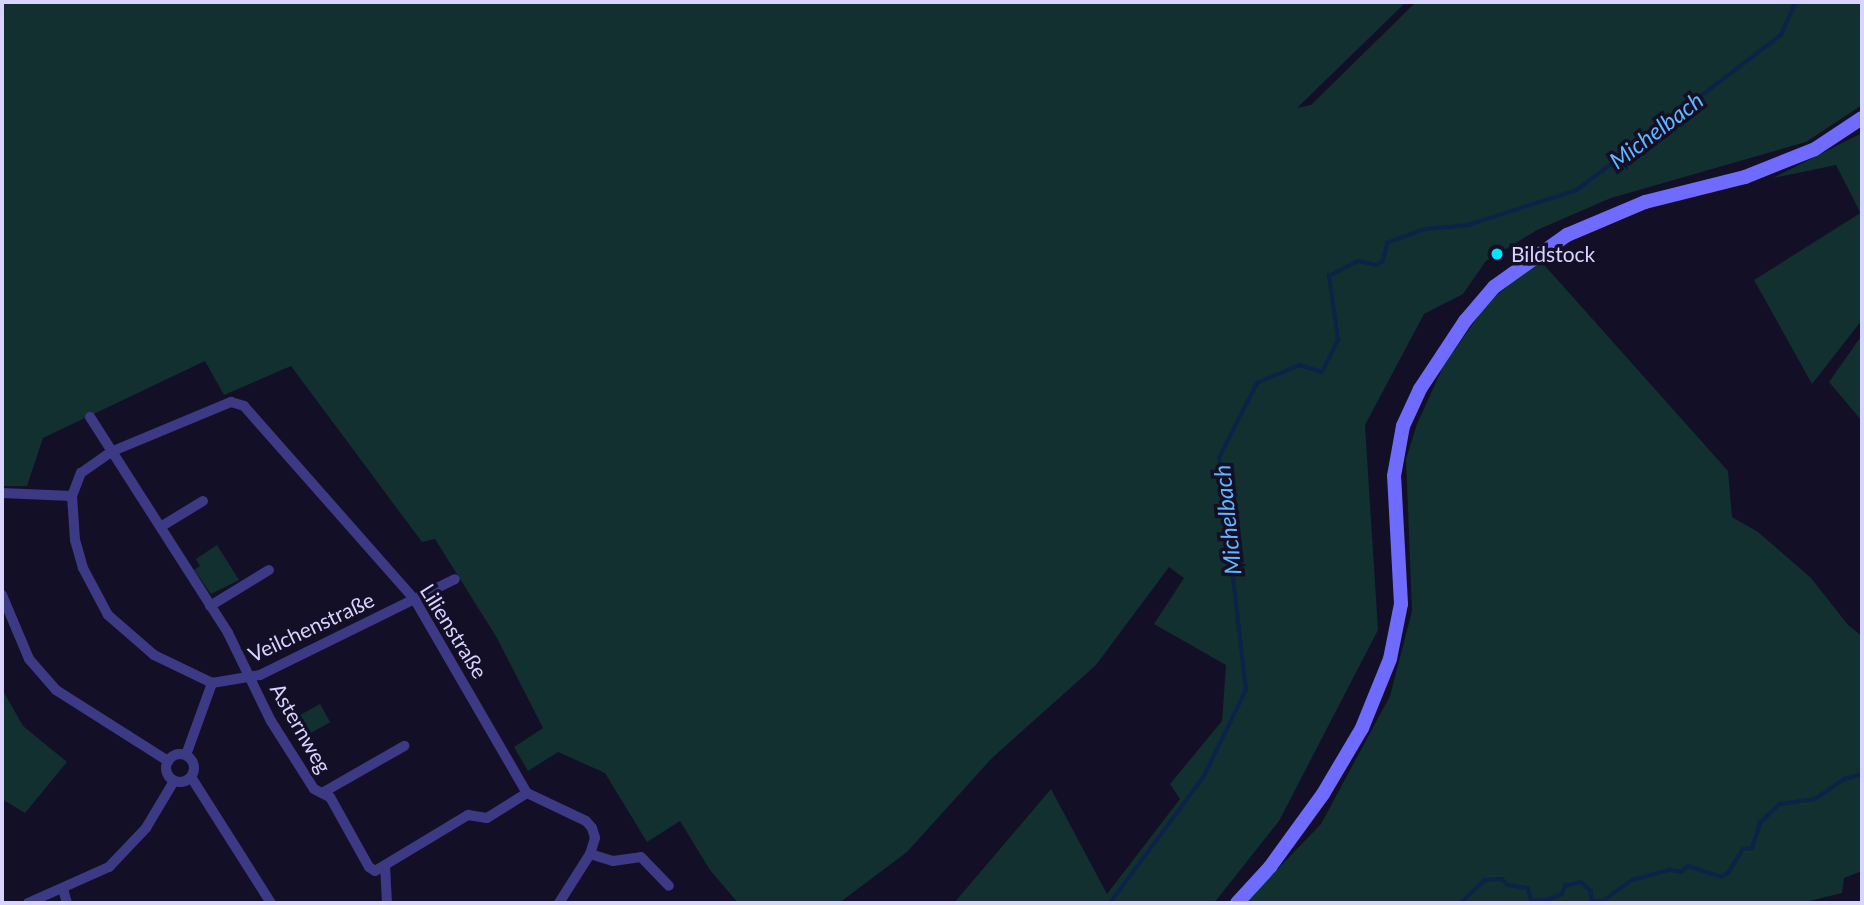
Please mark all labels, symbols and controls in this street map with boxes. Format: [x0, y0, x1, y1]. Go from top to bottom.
water label: Michelbach [1604, 86, 1708, 174]
place label: Bildstock [1511, 241, 1595, 267]
marker: Bildstock [1489, 246, 1505, 262]
water label: Michelbach [1208, 464, 1246, 576]
street label: Lilienstraße [415, 579, 493, 683]
street label: Veilchenstraße [244, 587, 378, 667]
street label: Asternweg [265, 679, 337, 777]

